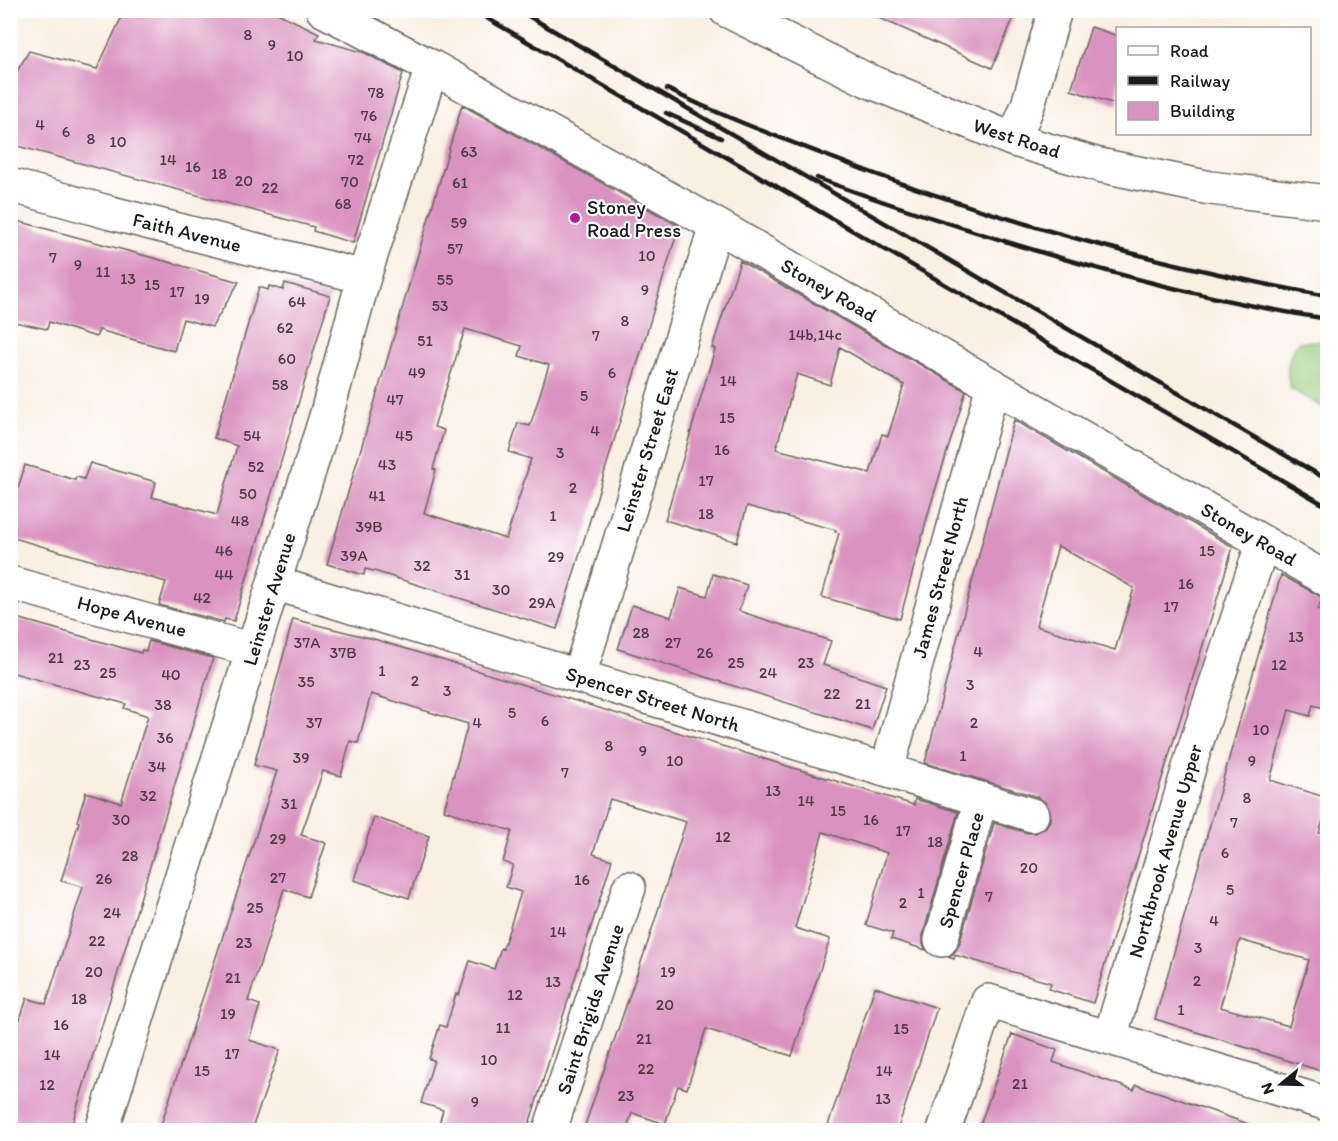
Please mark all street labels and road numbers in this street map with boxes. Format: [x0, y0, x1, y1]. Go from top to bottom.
street label: West Road [970, 113, 1064, 163]
street label: Faith Avenue [130, 207, 244, 257]
street label: Stoney Road [777, 253, 881, 327]
street label: Leinster Street East [611, 365, 683, 535]
street label: James Street North [907, 493, 973, 661]
street label: Stoney Road [1197, 497, 1301, 571]
street label: Leinster Avenue [237, 529, 301, 669]
street label: Hope Avenue [75, 590, 189, 642]
street label: Spencer Street North [563, 661, 743, 737]
street label: Northbrook Avenue Upper [1123, 741, 1207, 961]
street label: Spencer Place [933, 809, 989, 931]
street label: Saint Brigids Avenue [551, 921, 629, 1097]

